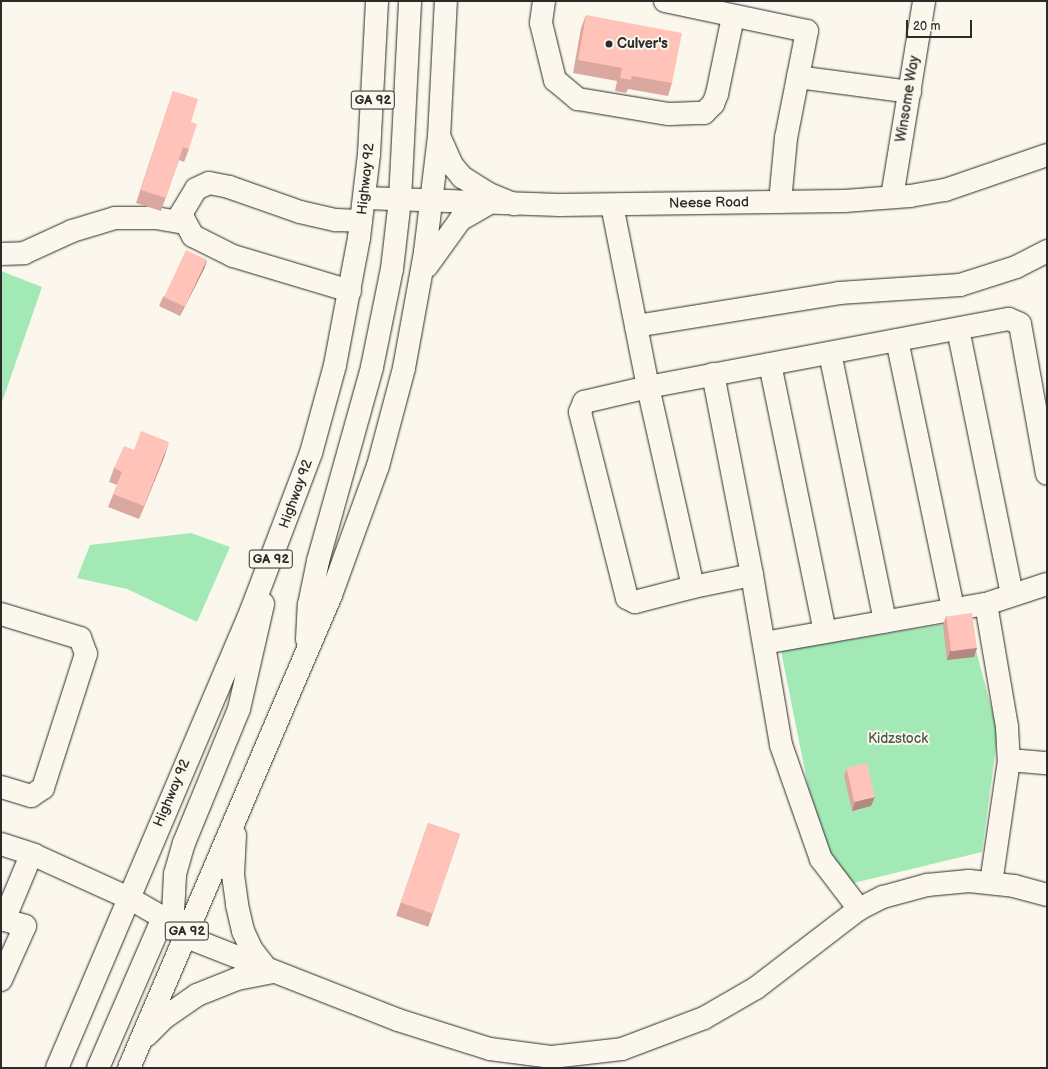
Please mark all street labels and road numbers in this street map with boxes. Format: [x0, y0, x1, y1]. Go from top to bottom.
street label: Winsome Way [893, 54, 923, 144]
road number: GA 92 [350, 89, 396, 111]
street label: Highway 92 [354, 142, 378, 216]
street label: Neese Road [669, 194, 749, 212]
street label: Highway 92 [276, 457, 316, 531]
road number: GA 92 [248, 548, 294, 570]
street label: Highway 92 [150, 756, 194, 830]
road number: GA 92 [164, 920, 210, 942]

